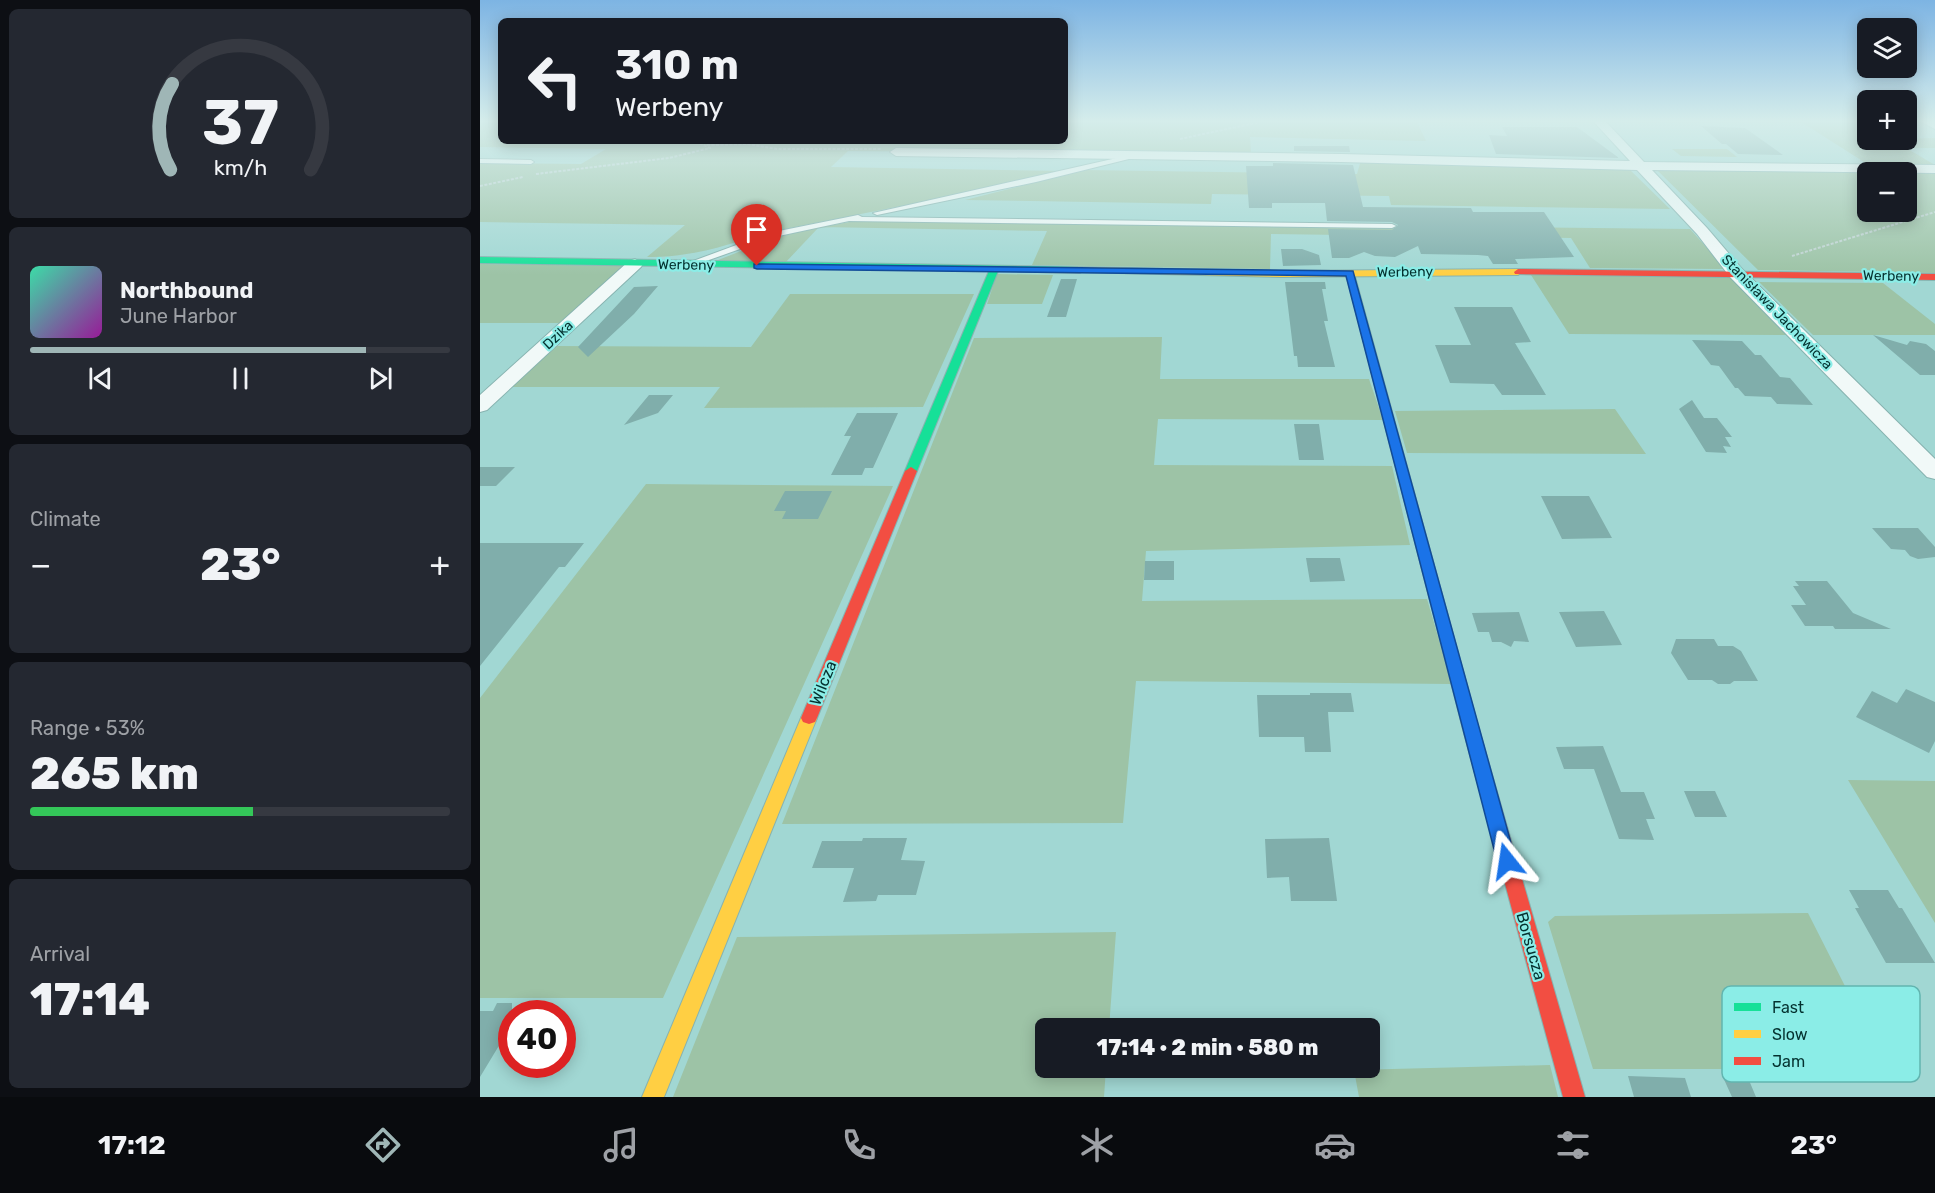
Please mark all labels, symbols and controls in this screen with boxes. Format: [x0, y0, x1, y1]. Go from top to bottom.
map controls [1857, 18, 1917, 222]
button: layers [1857, 18, 1917, 78]
text: 310 m [615, 40, 739, 90]
icon: left [516, 42, 594, 120]
text: 37 [202, 86, 278, 160]
button: + [1857, 90, 1917, 150]
text: Werbeny [615, 91, 723, 123]
text: km/h [213, 156, 267, 181]
button: − [1857, 162, 1917, 222]
pin [731, 204, 782, 266]
icon: arrive [740, 213, 773, 246]
street label: Stanisława Jachowicza [1718, 251, 1836, 373]
street label: Werbeny [658, 256, 715, 274]
street label: Werbeny [1377, 263, 1434, 281]
street label: Werbeny [1863, 267, 1920, 285]
text: Northbound [120, 277, 253, 304]
text: June Harbor [120, 304, 237, 328]
street label: Dzika [539, 317, 577, 353]
icon: previous [84, 362, 117, 395]
icon: pause [224, 362, 257, 395]
icon: next [364, 362, 397, 395]
text: Climate [30, 507, 101, 531]
text: 23° [200, 538, 281, 591]
text: − [30, 545, 51, 584]
text: + [429, 545, 450, 584]
street label: Wilcza [806, 658, 840, 708]
text: Range · 53% [30, 716, 145, 740]
text: 265 km [30, 747, 199, 800]
position arrow [1475, 829, 1539, 893]
street label: Borsucza [1512, 910, 1550, 982]
text: Arrival [30, 942, 90, 966]
text: 17:14 [30, 973, 150, 1026]
legend [1722, 986, 1920, 1082]
text: Fast [1772, 998, 1804, 1017]
speed limit sign: 40 [498, 1000, 576, 1078]
text: Slow [1772, 1025, 1808, 1044]
text: 17:14 · 2 min · 580 m [1097, 1034, 1318, 1061]
text: Jam [1772, 1052, 1805, 1071]
icon: directions [362, 1124, 404, 1166]
icon: music [600, 1124, 642, 1166]
icon: phone [838, 1124, 880, 1166]
icon: climate [1076, 1124, 1118, 1166]
icon: car [1314, 1124, 1356, 1166]
icon: filters [1552, 1124, 1594, 1166]
text: 17:12 [98, 1129, 166, 1161]
text: 23° [1790, 1129, 1837, 1161]

